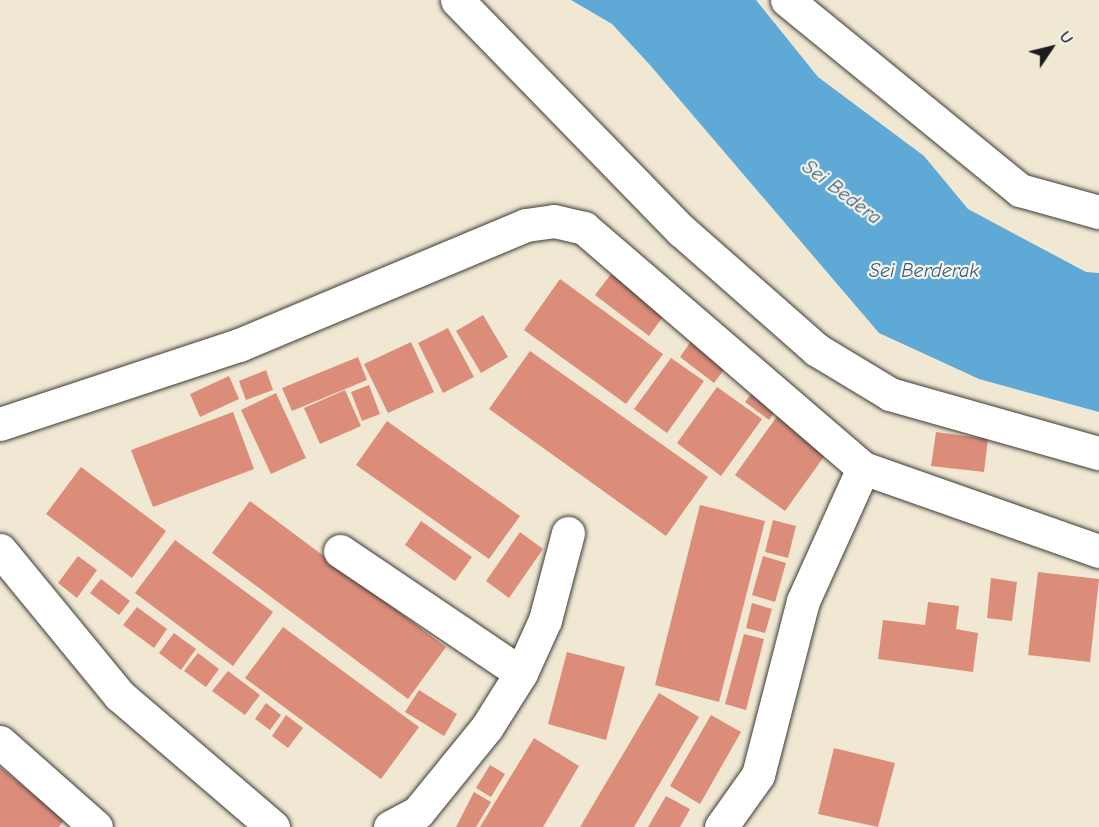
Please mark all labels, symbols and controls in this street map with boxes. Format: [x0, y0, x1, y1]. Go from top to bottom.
north arrow [1021, 18, 1081, 78]
text: U [1055, 28, 1076, 47]
water label: Sei Bedera [798, 154, 886, 230]
water label: Sei Berderak [869, 258, 979, 282]

